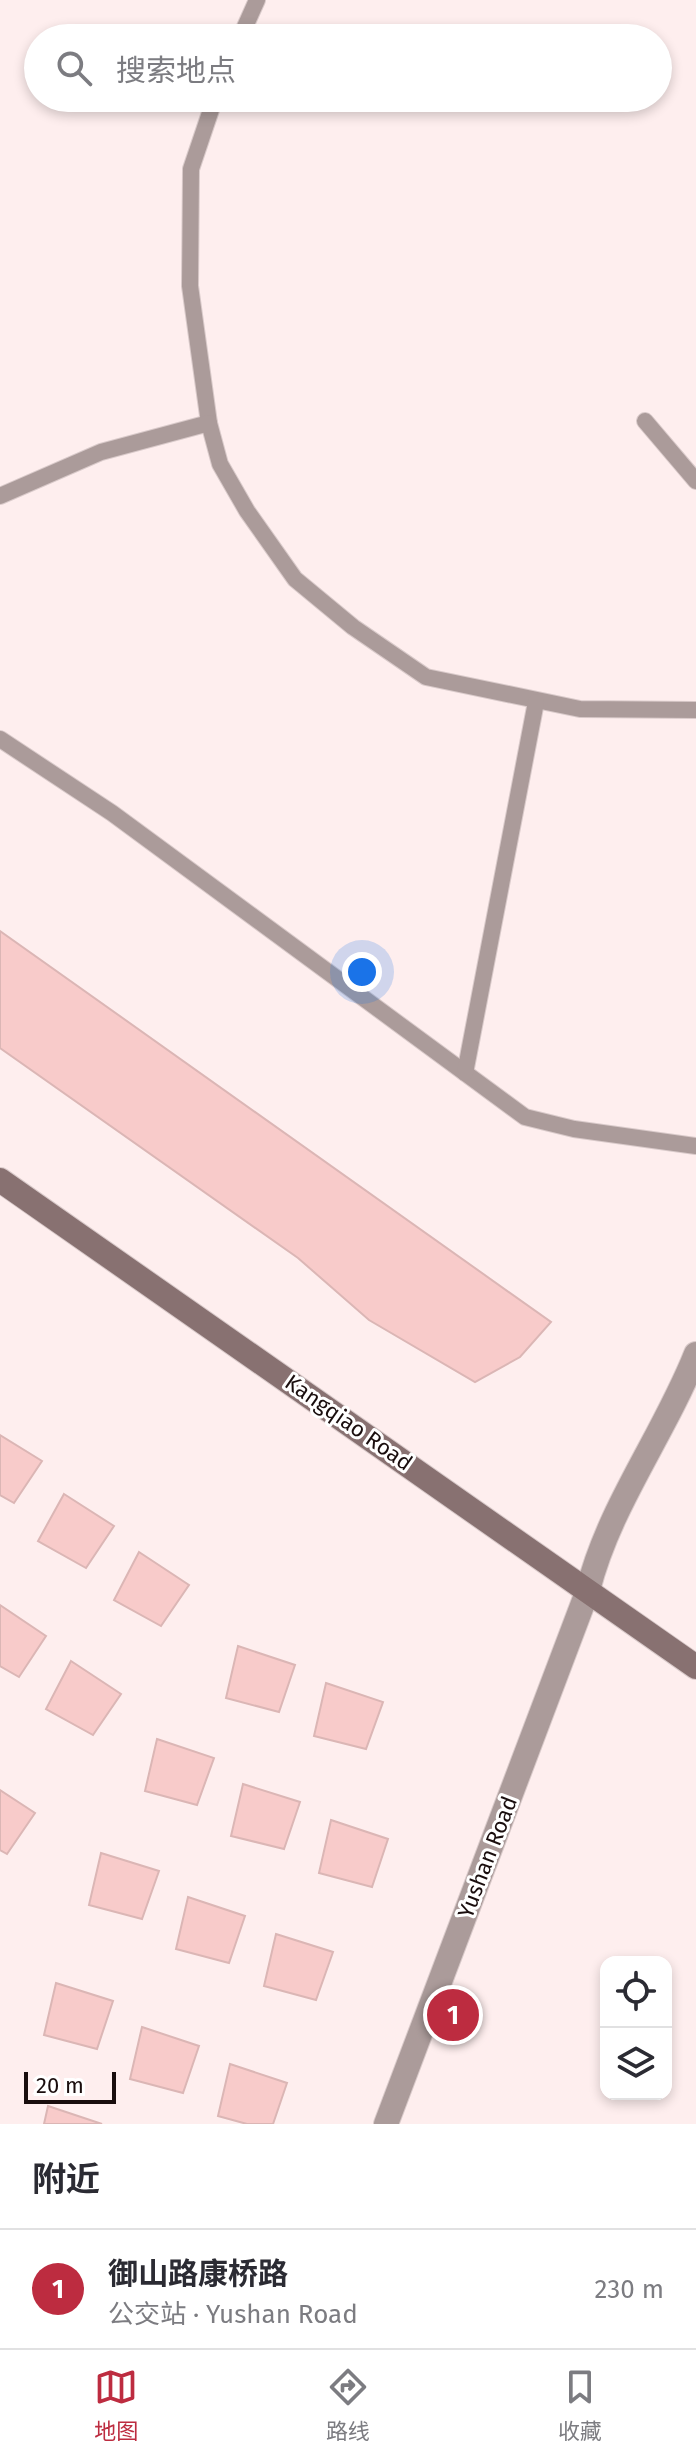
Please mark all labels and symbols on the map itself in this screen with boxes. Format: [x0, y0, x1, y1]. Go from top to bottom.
your location [342, 952, 382, 992]
street label: Kangqiao Road [280, 1368, 418, 1476]
street label: Yushan Road [452, 1792, 523, 1922]
pin: 1 [427, 1985, 479, 2045]
scale bar [24, 2068, 116, 2104]

